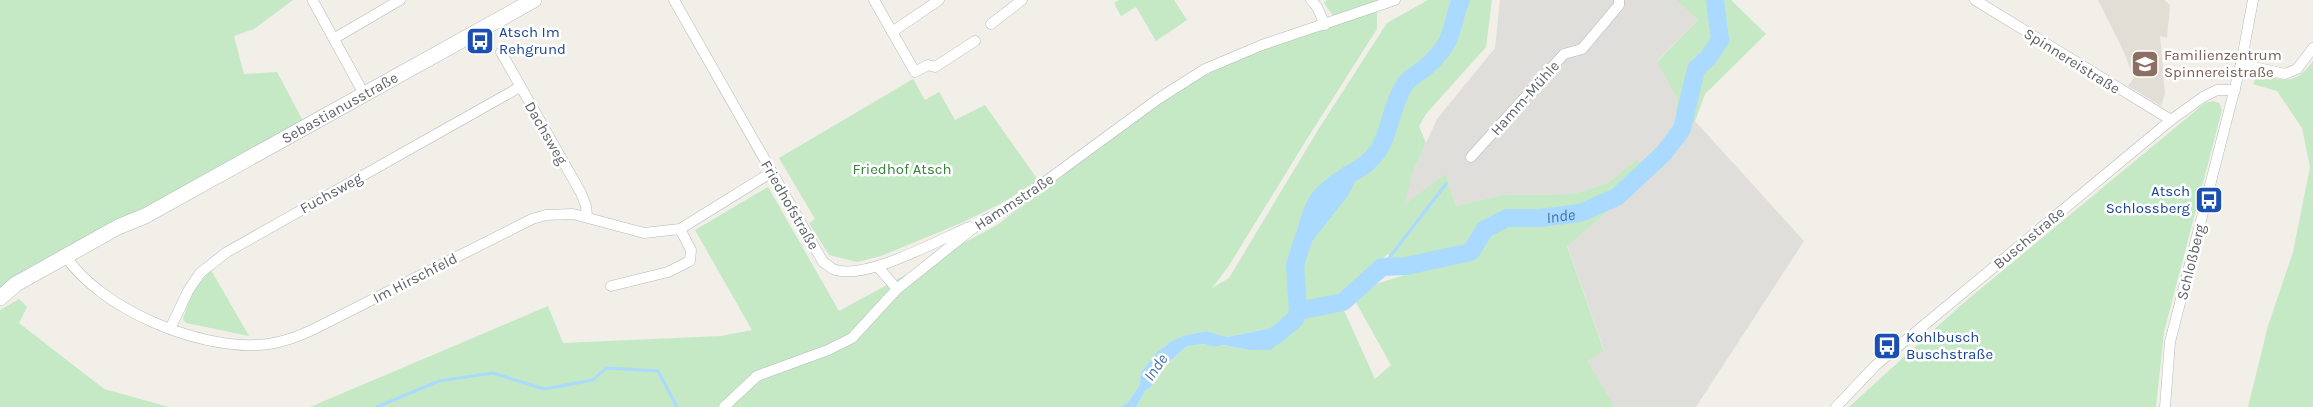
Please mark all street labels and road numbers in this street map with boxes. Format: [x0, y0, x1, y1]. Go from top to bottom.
street label: Spinnereistraße [2021, 24, 2123, 98]
street label: Hamm-Mühle [1487, 57, 1563, 139]
street label: Sebastianusstraße [278, 68, 401, 147]
street label: Dachsweg [521, 98, 572, 168]
street label: Friedhofstraße [757, 157, 823, 253]
street label: Fuchsweg [297, 168, 366, 217]
street label: Hammstraße [971, 170, 1057, 234]
street label: Buschstraße [1990, 203, 2068, 273]
street label: Schloßberg [2173, 222, 2209, 302]
street label: Im Hirschfeld [370, 249, 460, 307]

